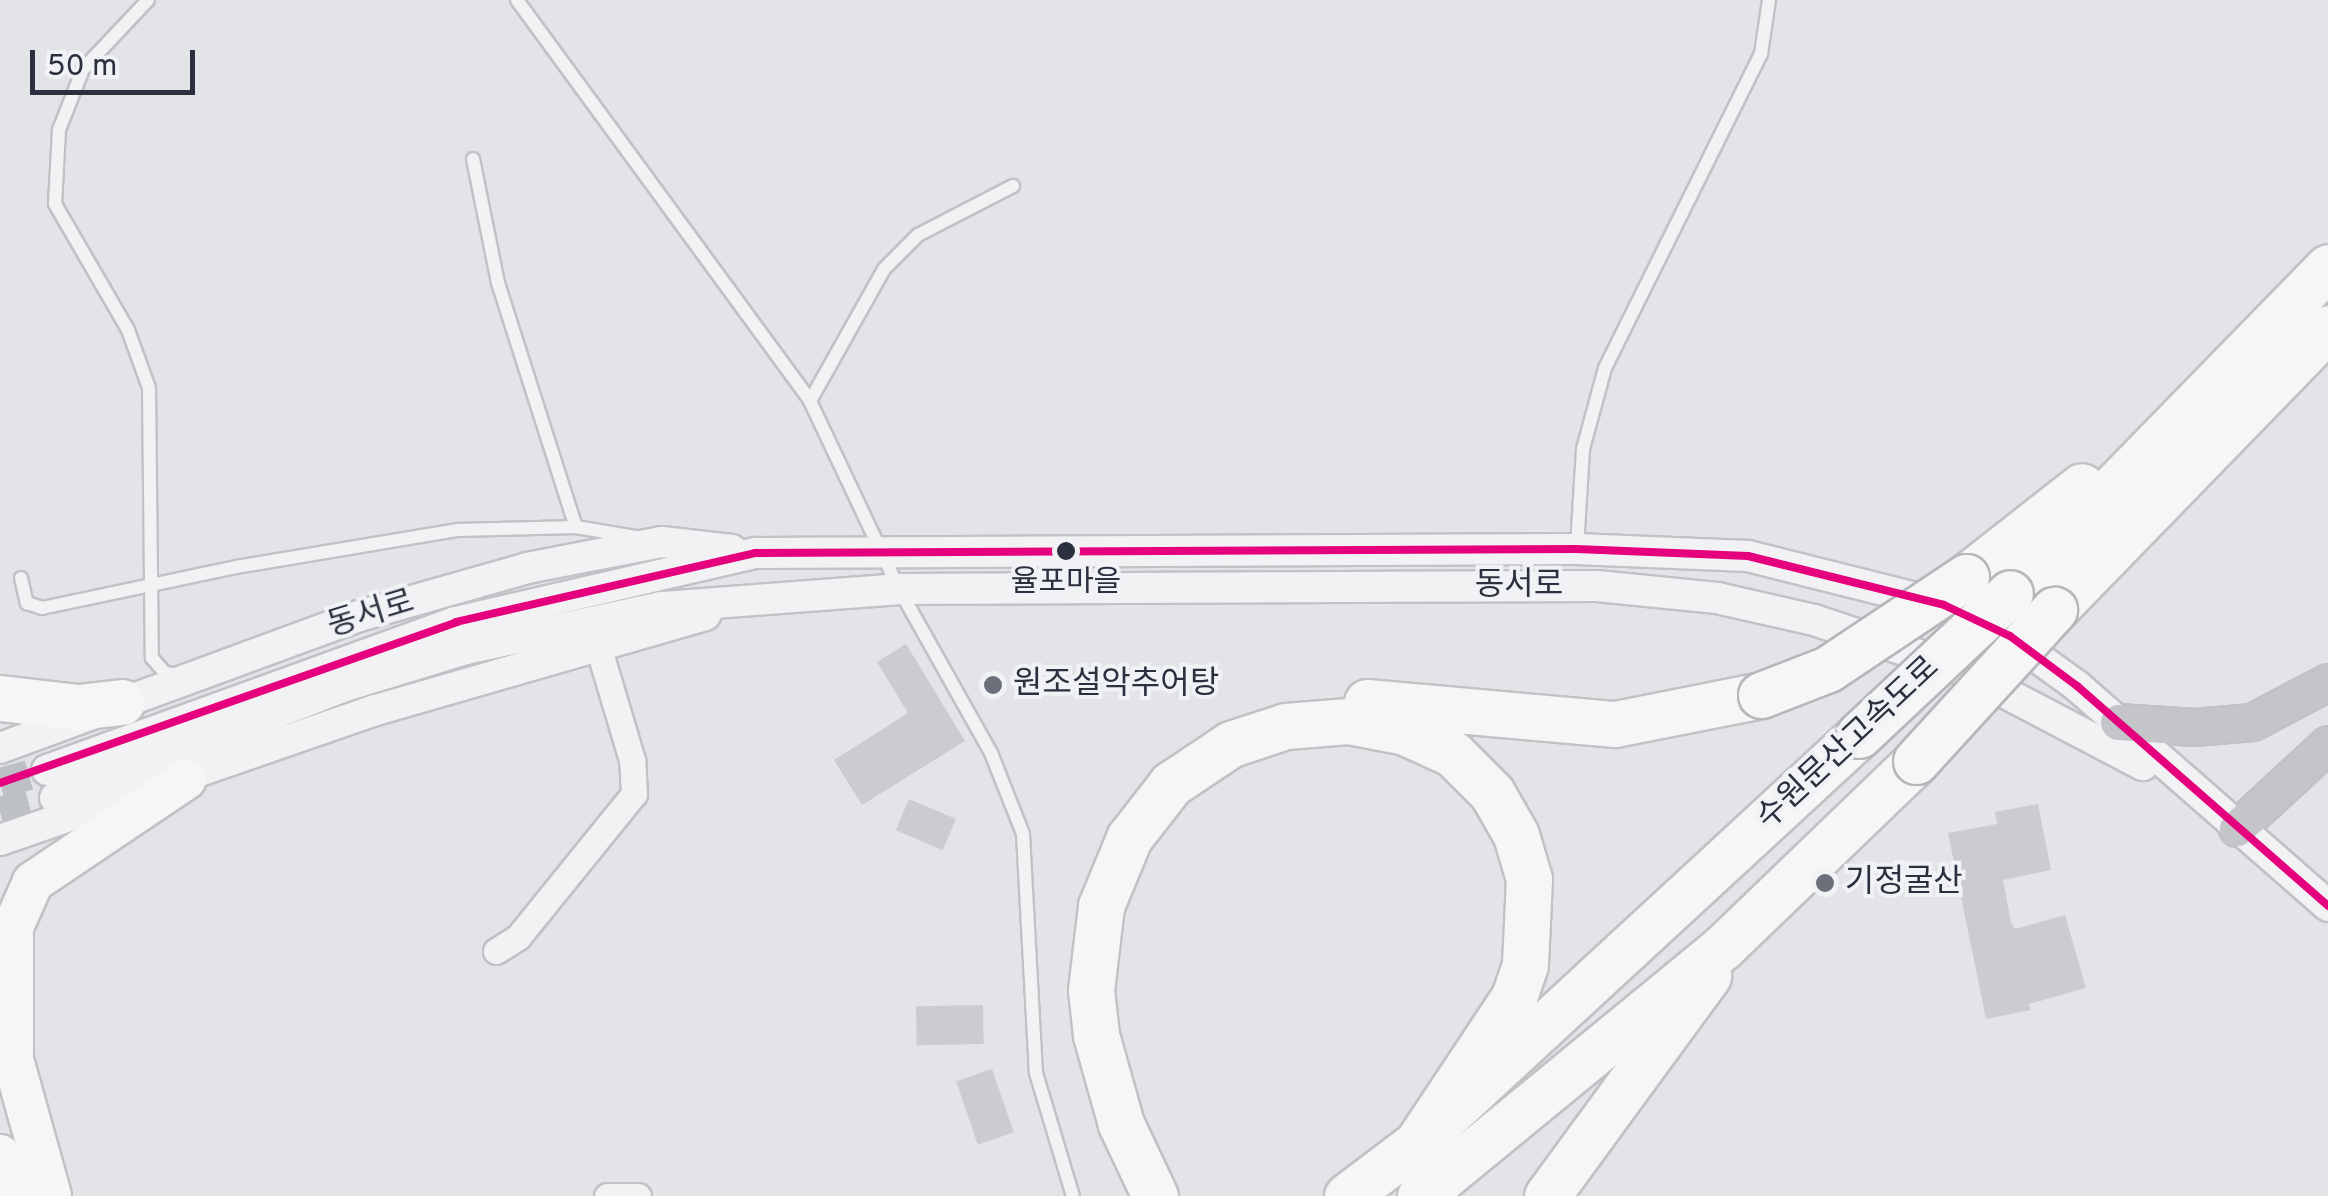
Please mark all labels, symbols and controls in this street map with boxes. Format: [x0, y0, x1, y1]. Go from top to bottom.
scale bar [35, 30, 200, 92]
text: 50 m [47, 49, 117, 86]
marker: 율포마을 [1056, 541, 1076, 561]
place label: 율포마을 [1011, 566, 1121, 602]
street label: 동서로 [1475, 567, 1563, 605]
street label: 동서로 [323, 584, 419, 646]
street label: 수원문산고속도로 [1750, 650, 1948, 838]
place label: 원조설악추어탕 [1013, 666, 1219, 704]
marker: 원조설악추어탕 [982, 674, 1004, 696]
place label: 기정굴산 [1845, 864, 1963, 902]
marker: 기정굴산 [1814, 872, 1836, 894]

